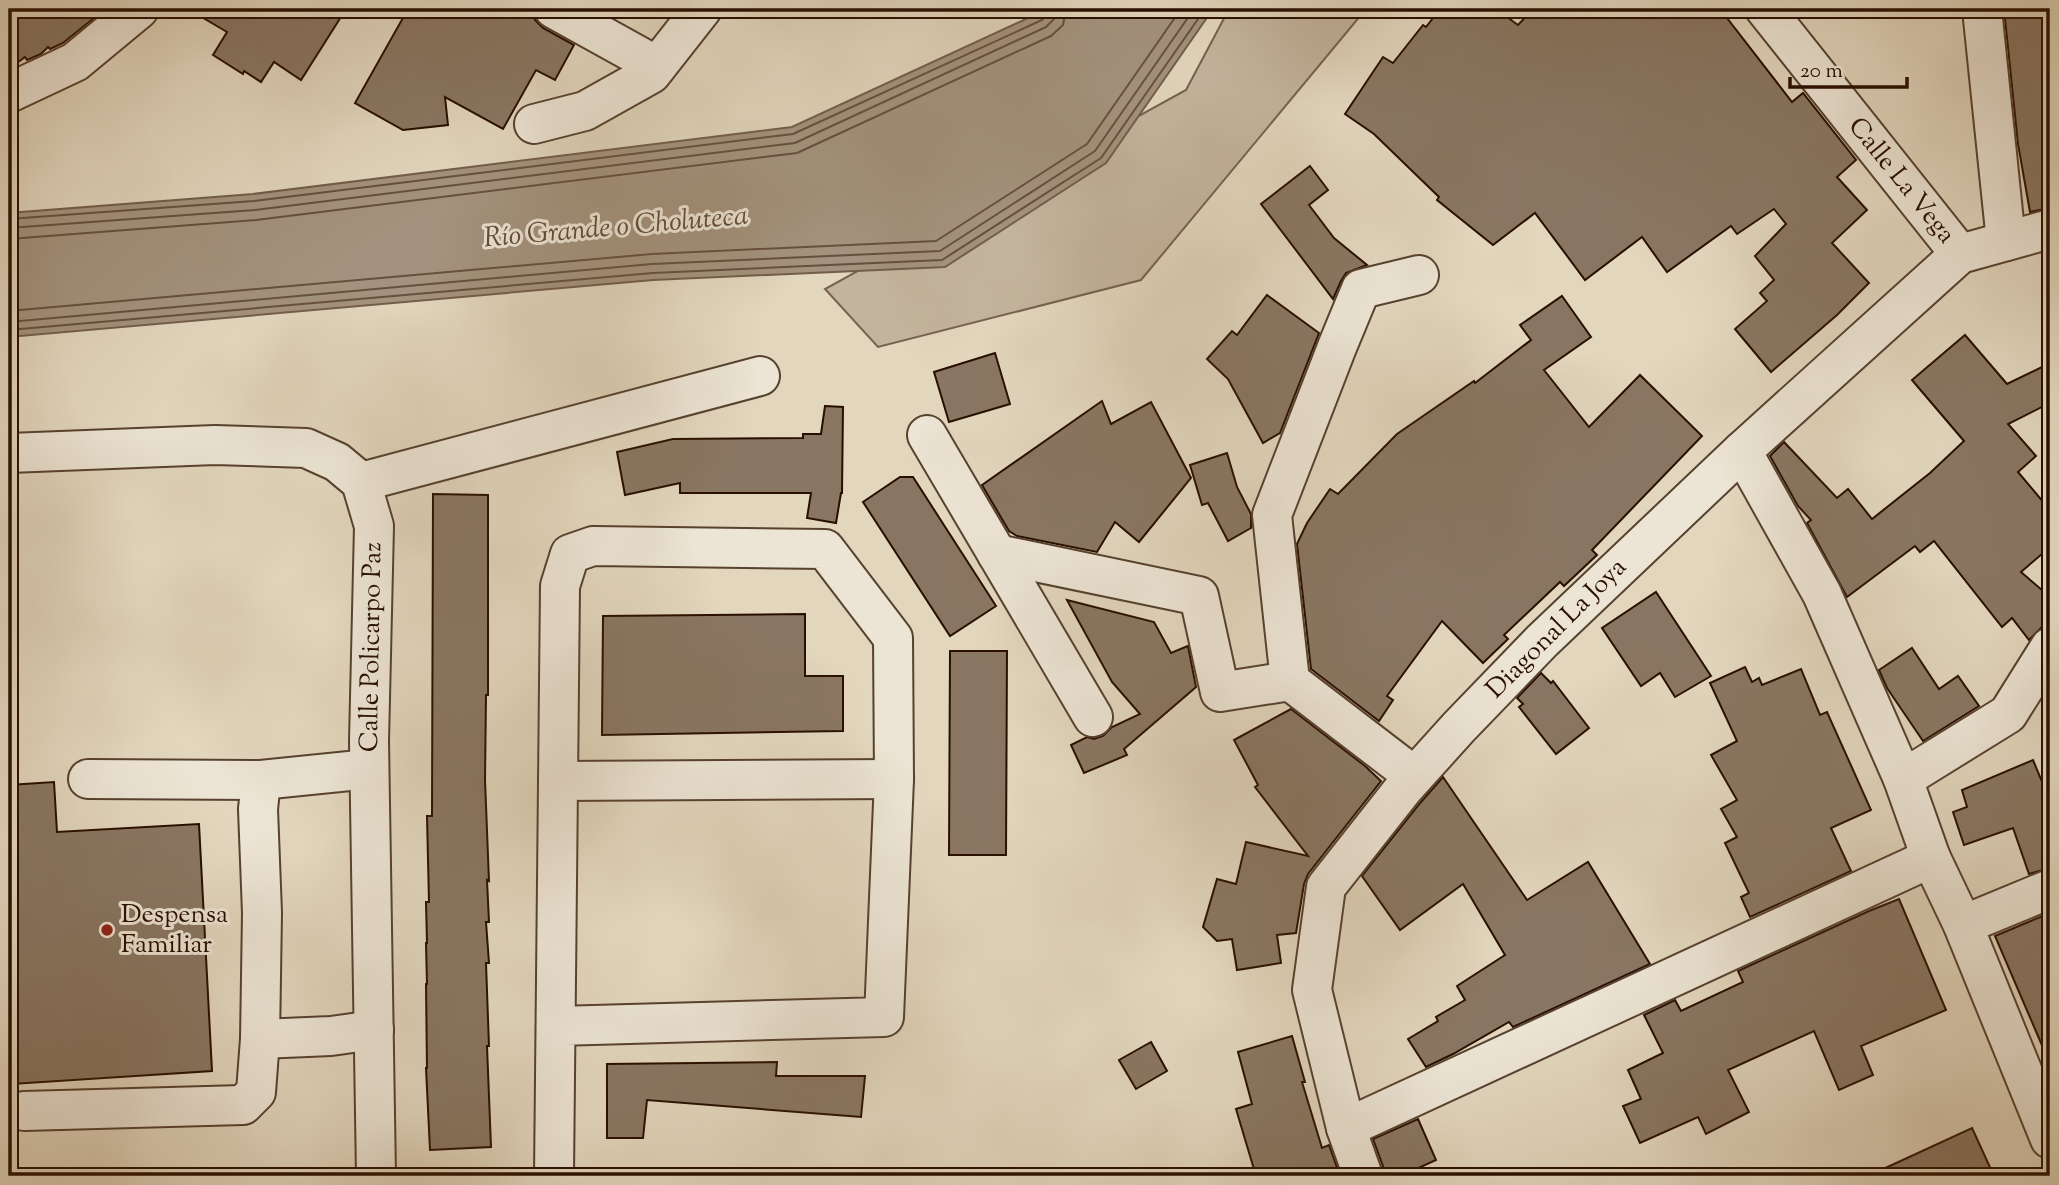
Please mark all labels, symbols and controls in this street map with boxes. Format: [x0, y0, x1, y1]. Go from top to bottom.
scale bar [1790, 46, 1907, 90]
text: 20 m [1800, 57, 1843, 87]
street label: Calle La Vega [1839, 110, 1963, 252]
water label: Río Grande o Choluteca [482, 197, 750, 259]
street label: Calle Policarpo Paz [352, 541, 392, 752]
street label: Diagonal La Joya [1478, 550, 1636, 708]
place label: Despensa Familiar [121, 897, 228, 964]
marker: Despensa Familiar [99, 922, 115, 938]

